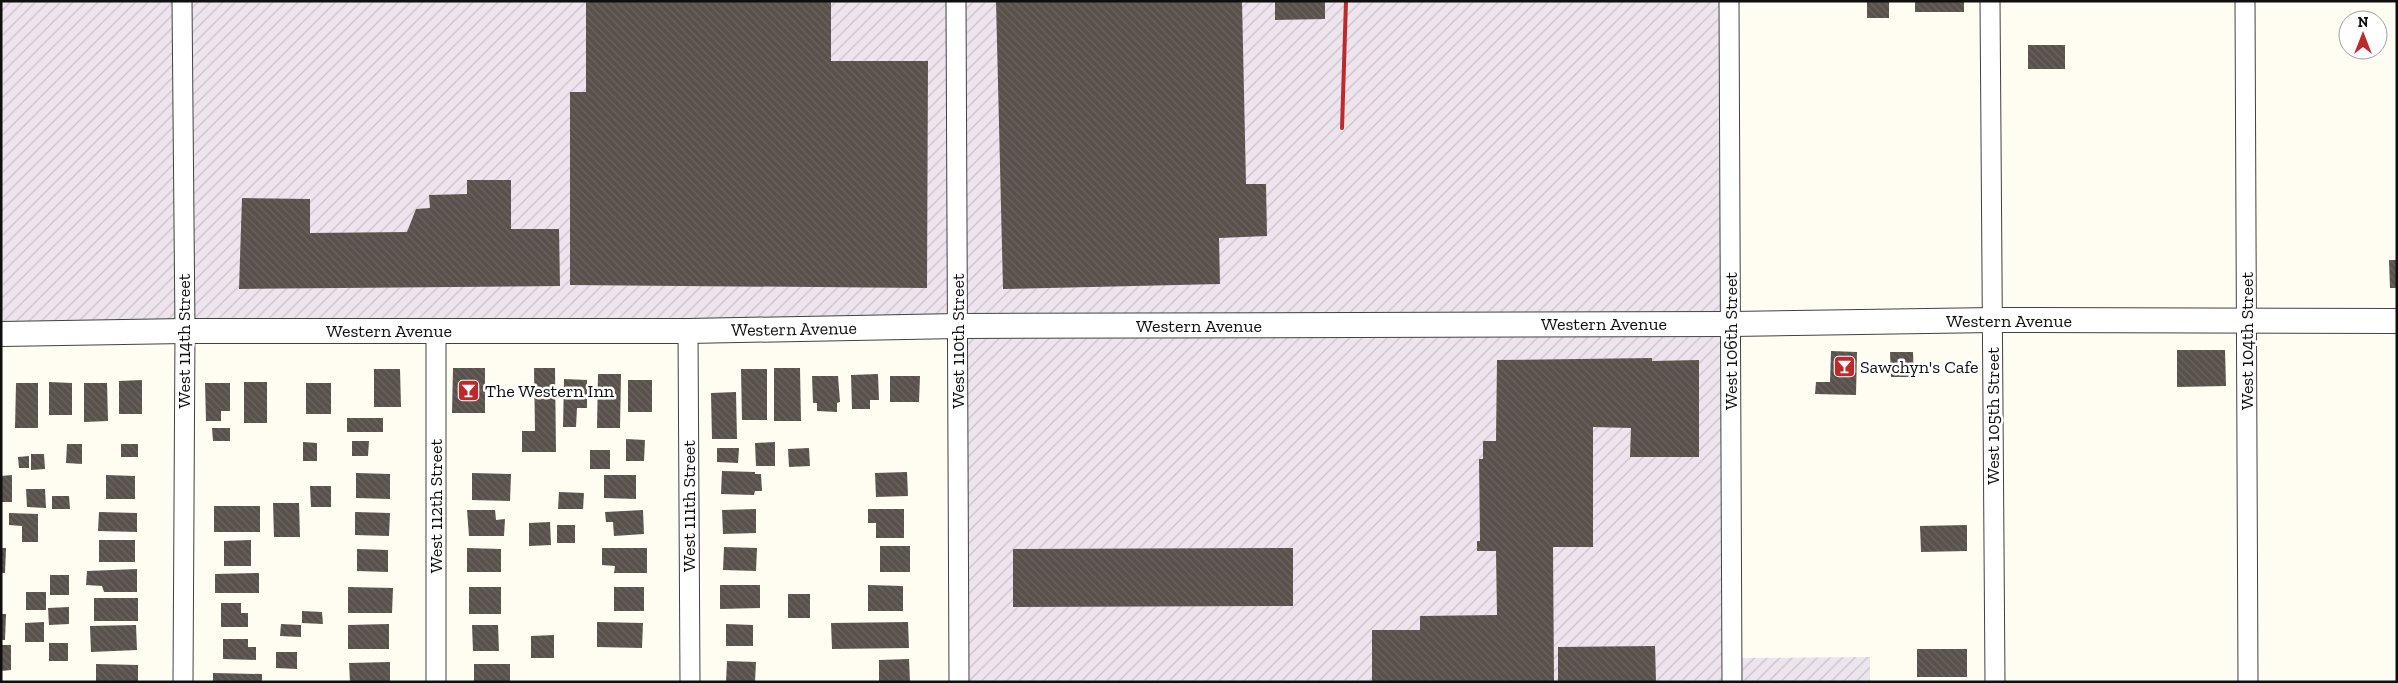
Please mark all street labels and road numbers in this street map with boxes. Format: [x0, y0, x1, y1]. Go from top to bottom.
street label: West 106th Street [1720, 272, 1742, 410]
street label: West 104th Street [2236, 272, 2258, 410]
street label: West 114th Street [173, 273, 195, 408]
street label: West 110th Street [947, 273, 969, 409]
street label: Western Avenue [1946, 310, 2072, 332]
street label: Western Avenue [1541, 313, 1667, 335]
street label: Western Avenue [1136, 315, 1262, 337]
street label: Western Avenue [731, 317, 857, 341]
street label: Western Avenue [326, 320, 452, 342]
street label: West 105th Street [1982, 347, 2004, 485]
street label: West 112th Street [425, 439, 447, 573]
street label: West 111th Street [678, 440, 700, 572]

